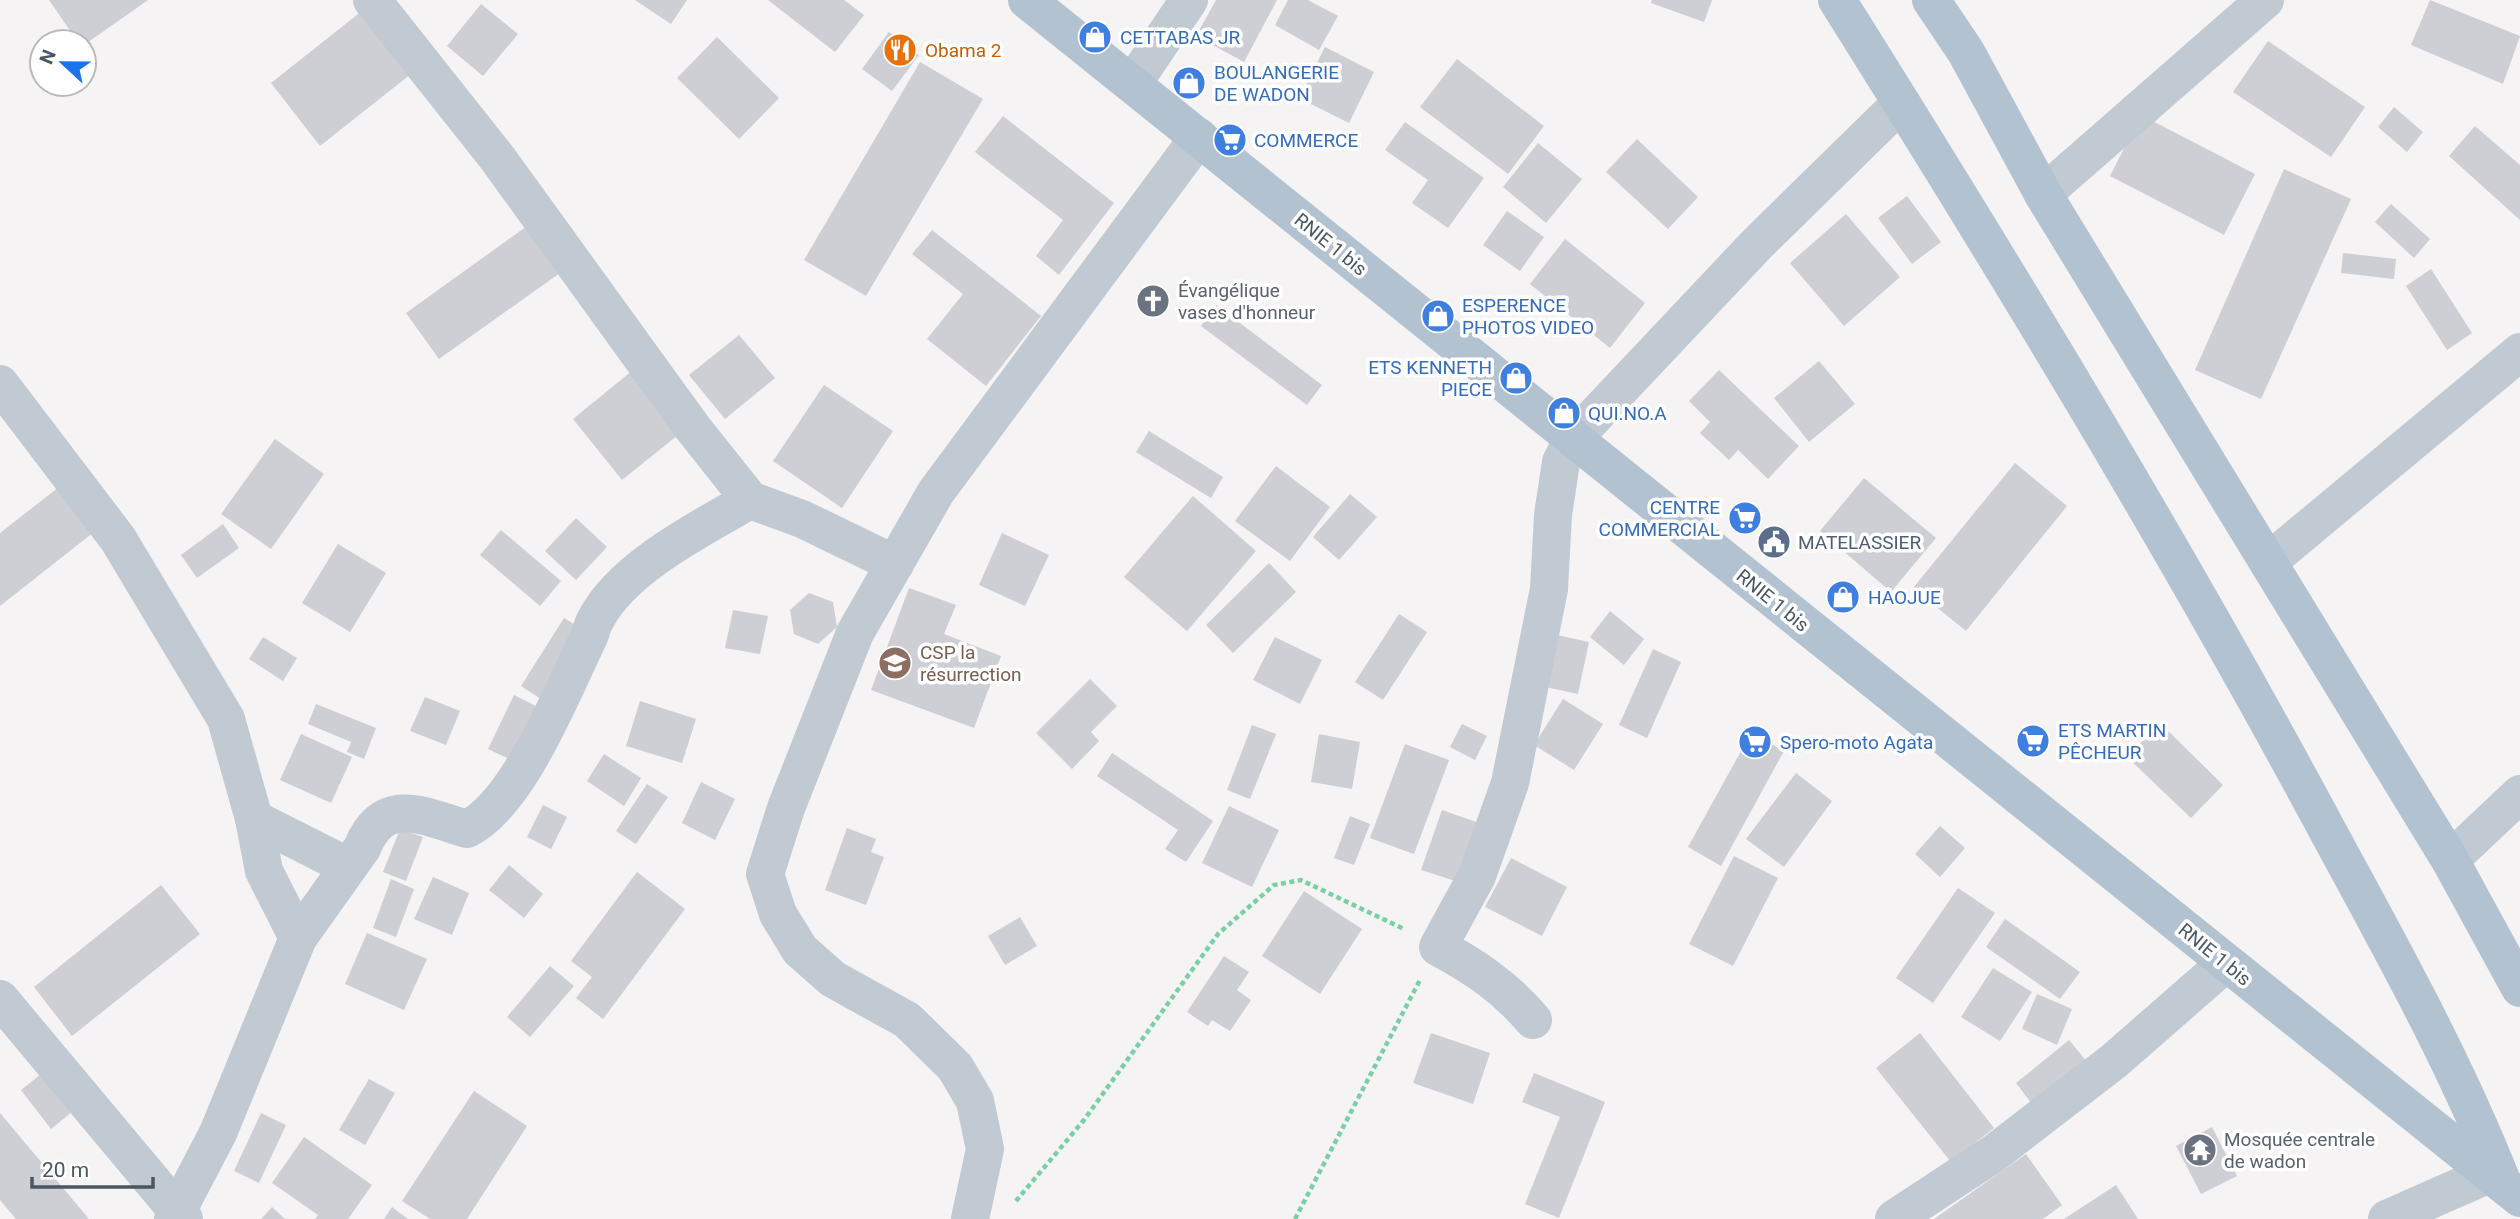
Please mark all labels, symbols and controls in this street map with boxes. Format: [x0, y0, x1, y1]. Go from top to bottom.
shop icon: CETTABAS JR [1076, 18, 1114, 56]
place label: CETTABAS JR [1120, 26, 1241, 49]
north arrow [28, 28, 98, 98]
restaurant icon: Obama 2 [881, 31, 919, 69]
place label: Obama 2 [925, 39, 1001, 62]
text: N [35, 46, 61, 67]
place label: BOULANGERIE DE WADON [1214, 61, 1339, 106]
shop icon: BOULANGERIE DE WADON [1170, 64, 1208, 102]
supermarket icon: COMMERCE [1211, 121, 1249, 159]
place label: COMMERCE [1254, 129, 1358, 152]
street label: RNIE 1 bis [1290, 208, 1372, 281]
place label: Évangélique vases d'honneur [1178, 279, 1316, 324]
church icon: Évangélique vases d'honneur [1134, 282, 1172, 320]
place label: ESPERENCE PHOTOS VIDEO [1462, 294, 1594, 339]
shop icon: ESPERENCE PHOTOS VIDEO [1419, 297, 1457, 335]
place label: ETS KENNETH PIECE [1368, 356, 1492, 401]
shop icon: ETS KENNETH PIECE [1497, 359, 1535, 397]
shop icon: QUI.NO.A [1545, 394, 1583, 432]
place label: QUI.NO.A [1588, 402, 1667, 425]
place label: CENTRE COMMERCIAL [1599, 496, 1720, 541]
supermarket icon: CENTRE COMMERCIAL [1726, 499, 1764, 537]
public building icon: MATELASSIER [1755, 523, 1793, 561]
place label: MATELASSIER [1798, 531, 1921, 554]
street label: RNIE 1 bis [1732, 564, 1814, 637]
shop icon: HAOJUE [1824, 578, 1862, 616]
place label: HAOJUE [1868, 586, 1941, 609]
place label: CSP la résurrection [920, 641, 1022, 686]
school or university icon: CSP la résurrection [876, 644, 914, 682]
place label: ETS MARTIN PÊCHEUR [2058, 719, 2166, 764]
supermarket icon: ETS MARTIN PÊCHEUR [2014, 722, 2052, 760]
supermarket icon: Spero-moto Agata [1736, 723, 1774, 761]
place label: Spero-moto Agata [1780, 731, 1933, 754]
street label: RNIE 1 bis [2174, 918, 2256, 991]
place label: Mosquée centrale de wadon [2224, 1128, 2375, 1173]
temple icon: Mosquée centrale de wadon [2181, 1131, 2219, 1169]
scale bar [32, 1146, 152, 1190]
text: 20 m [42, 1158, 89, 1182]

